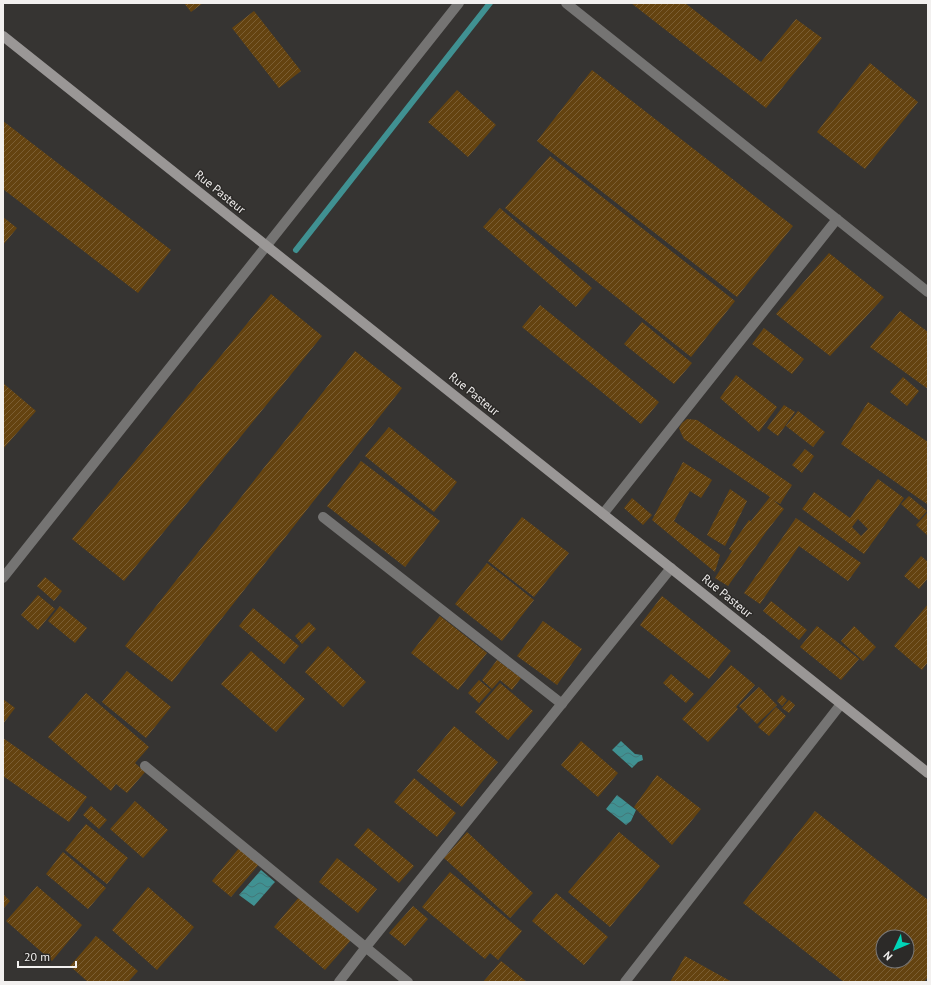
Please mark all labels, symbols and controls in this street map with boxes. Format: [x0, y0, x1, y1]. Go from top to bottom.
street label: Rue Pasteur [192, 167, 249, 217]
street label: Rue Pasteur [446, 369, 503, 419]
street label: Rue Pasteur [699, 571, 756, 621]
north arrow [875, 929, 915, 969]
scale bar [18, 943, 76, 969]
text: N [880, 948, 895, 963]
text: 20 m [24, 949, 50, 964]

